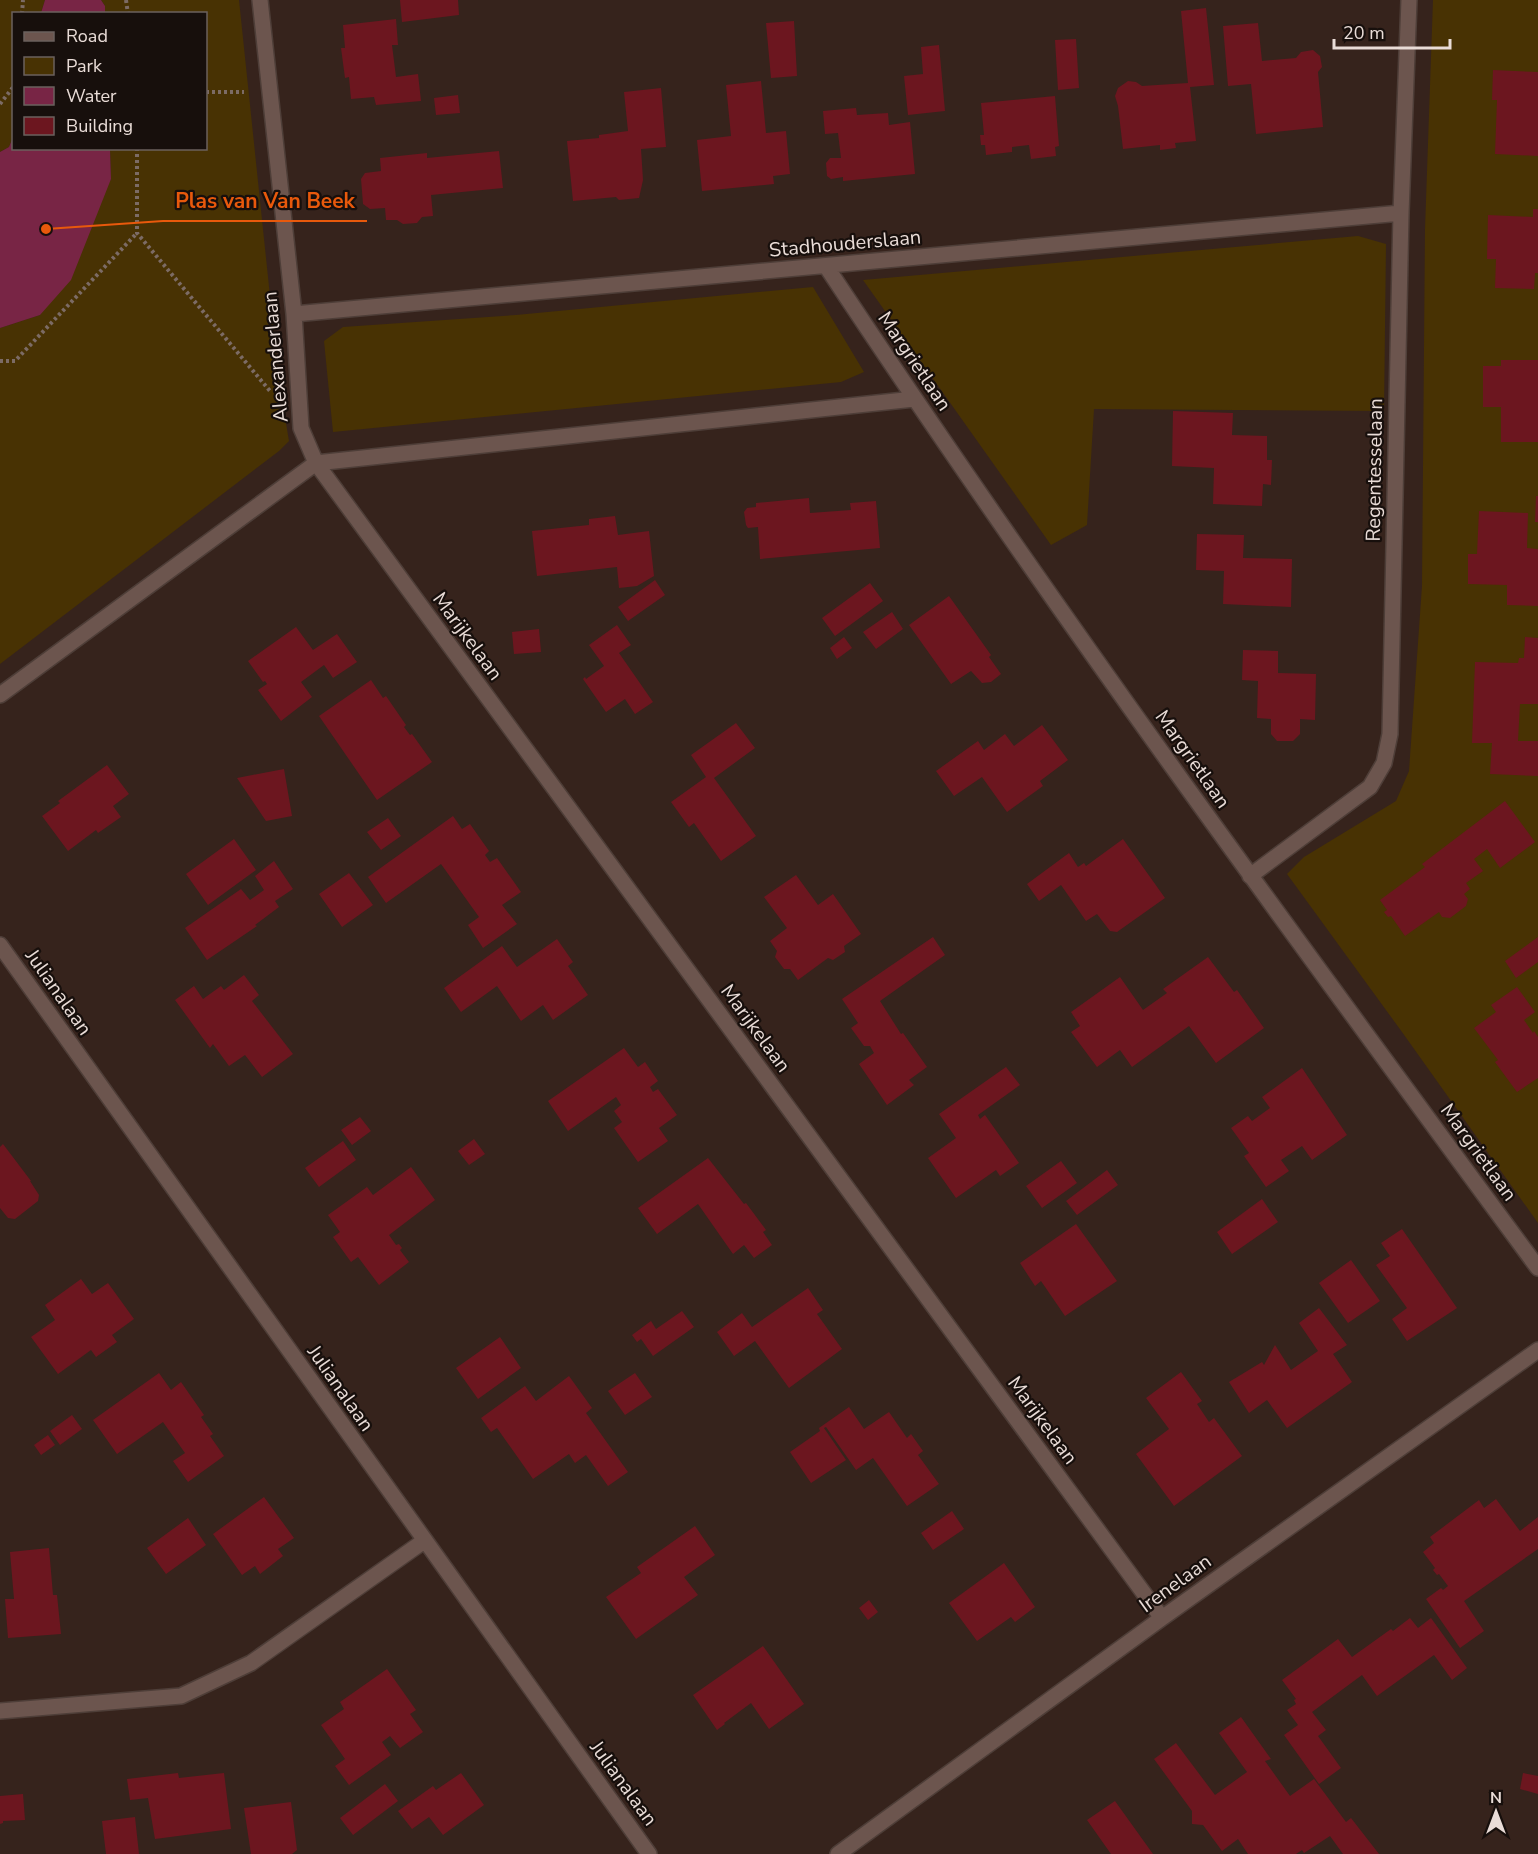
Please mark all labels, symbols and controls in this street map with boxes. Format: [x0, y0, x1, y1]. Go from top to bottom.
legend [12, 12, 207, 150]
scale bar [1334, 12, 1450, 50]
text: 20 m [1343, 21, 1385, 45]
text: Road [66, 24, 108, 48]
text: Park [66, 54, 103, 78]
text: Water [66, 84, 117, 108]
text: Building [66, 114, 133, 138]
callout: Plas van Van Beek [163, 182, 367, 221]
text: Plas van Van Beek [175, 187, 356, 215]
street label: Stadhouderslaan [768, 223, 922, 264]
street label: Alexanderlaan [256, 290, 295, 424]
street label: Margrietlaan [871, 306, 958, 416]
street label: Regentesselaan [1360, 398, 1389, 542]
street label: Marijkelaan [426, 587, 509, 686]
street label: Margrietlaan [1149, 705, 1236, 814]
street label: Julianalaan [18, 943, 98, 1041]
street label: Marijkelaan [714, 979, 797, 1078]
street label: Margrietlaan [1434, 1098, 1523, 1206]
street label: Julianalaan [300, 1339, 380, 1437]
street label: Marijkelaan [1001, 1371, 1084, 1470]
street label: Irenelaan [1134, 1548, 1217, 1619]
street label: Julianalaan [583, 1734, 664, 1831]
north arrow [1466, 1782, 1526, 1842]
text: N [1490, 1787, 1502, 1809]

